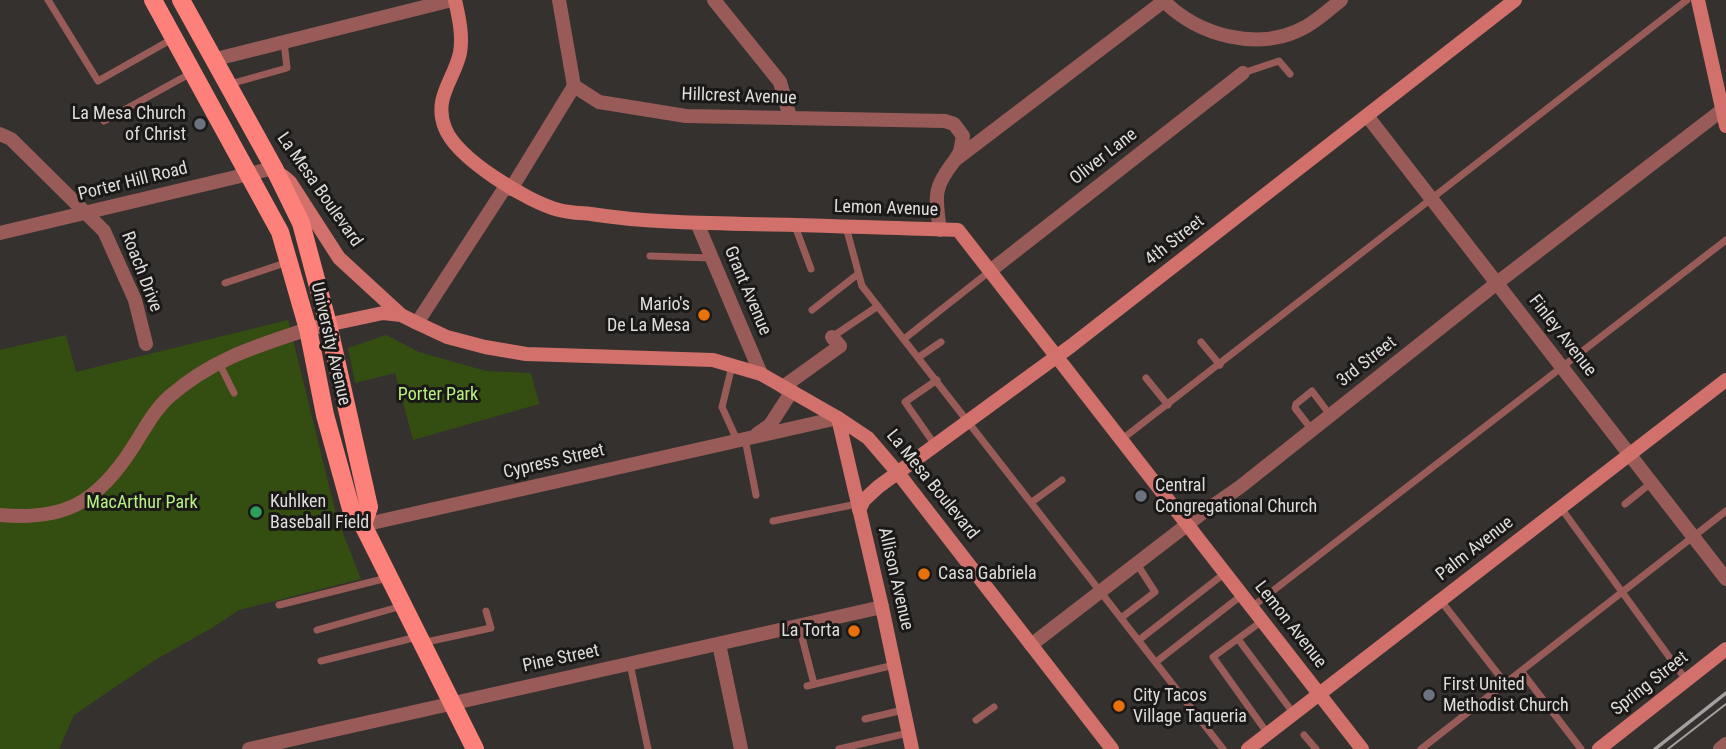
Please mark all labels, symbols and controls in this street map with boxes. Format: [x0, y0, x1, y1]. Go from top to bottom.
street label: Hillcrest Avenue [681, 84, 797, 110]
place label: La Mesa Church of Christ [72, 103, 186, 146]
marker: La Mesa Church of Christ [192, 116, 208, 132]
street label: Oliver Lane [1066, 124, 1142, 190]
street label: La Mesa Boulevard [272, 129, 366, 251]
street label: Porter Hill Road [76, 158, 190, 206]
street label: Lemon Avenue [834, 196, 938, 222]
street label: 4th Street [1141, 211, 1209, 271]
street label: Roach Drive [116, 229, 166, 315]
street label: Grant Avenue [719, 243, 775, 339]
street label: University Avenue [305, 280, 355, 408]
street label: Finley Avenue [1524, 291, 1600, 381]
place label: Mario's De La Mesa [607, 294, 690, 336]
marker: Mario's De La Mesa [696, 307, 712, 323]
street label: 3rd Street [1333, 332, 1401, 392]
park label: Porter Park [398, 384, 478, 406]
street label: La Mesa Boulevard [881, 426, 983, 544]
street label: Cypress Street [501, 440, 607, 484]
place label: Central Congregational Church [1155, 475, 1317, 518]
marker: Central Congregational Church [1133, 488, 1149, 504]
place label: Kuhlken Baseball Field [270, 491, 369, 534]
park label: MacArthur Park [86, 492, 198, 514]
marker: Kuhlken Baseball Field [248, 504, 264, 520]
street label: Palm Avenue [1432, 512, 1518, 586]
street label: Allison Avenue [873, 526, 917, 632]
place label: Casa Gabriela [938, 563, 1037, 585]
marker: Casa Gabriela [916, 566, 932, 582]
street label: Lemon Avenue [1249, 577, 1331, 673]
place label: La Torta [781, 620, 840, 642]
marker: La Torta [846, 623, 862, 639]
street label: Pine Street [521, 640, 601, 678]
street label: Spring Street [1607, 647, 1693, 721]
place label: First United Methodist Church [1443, 674, 1569, 716]
place label: City Tacos Village Taqueria [1133, 685, 1247, 728]
marker: First United Methodist Church [1421, 687, 1437, 703]
marker: City Tacos Village Taqueria [1111, 698, 1127, 714]

